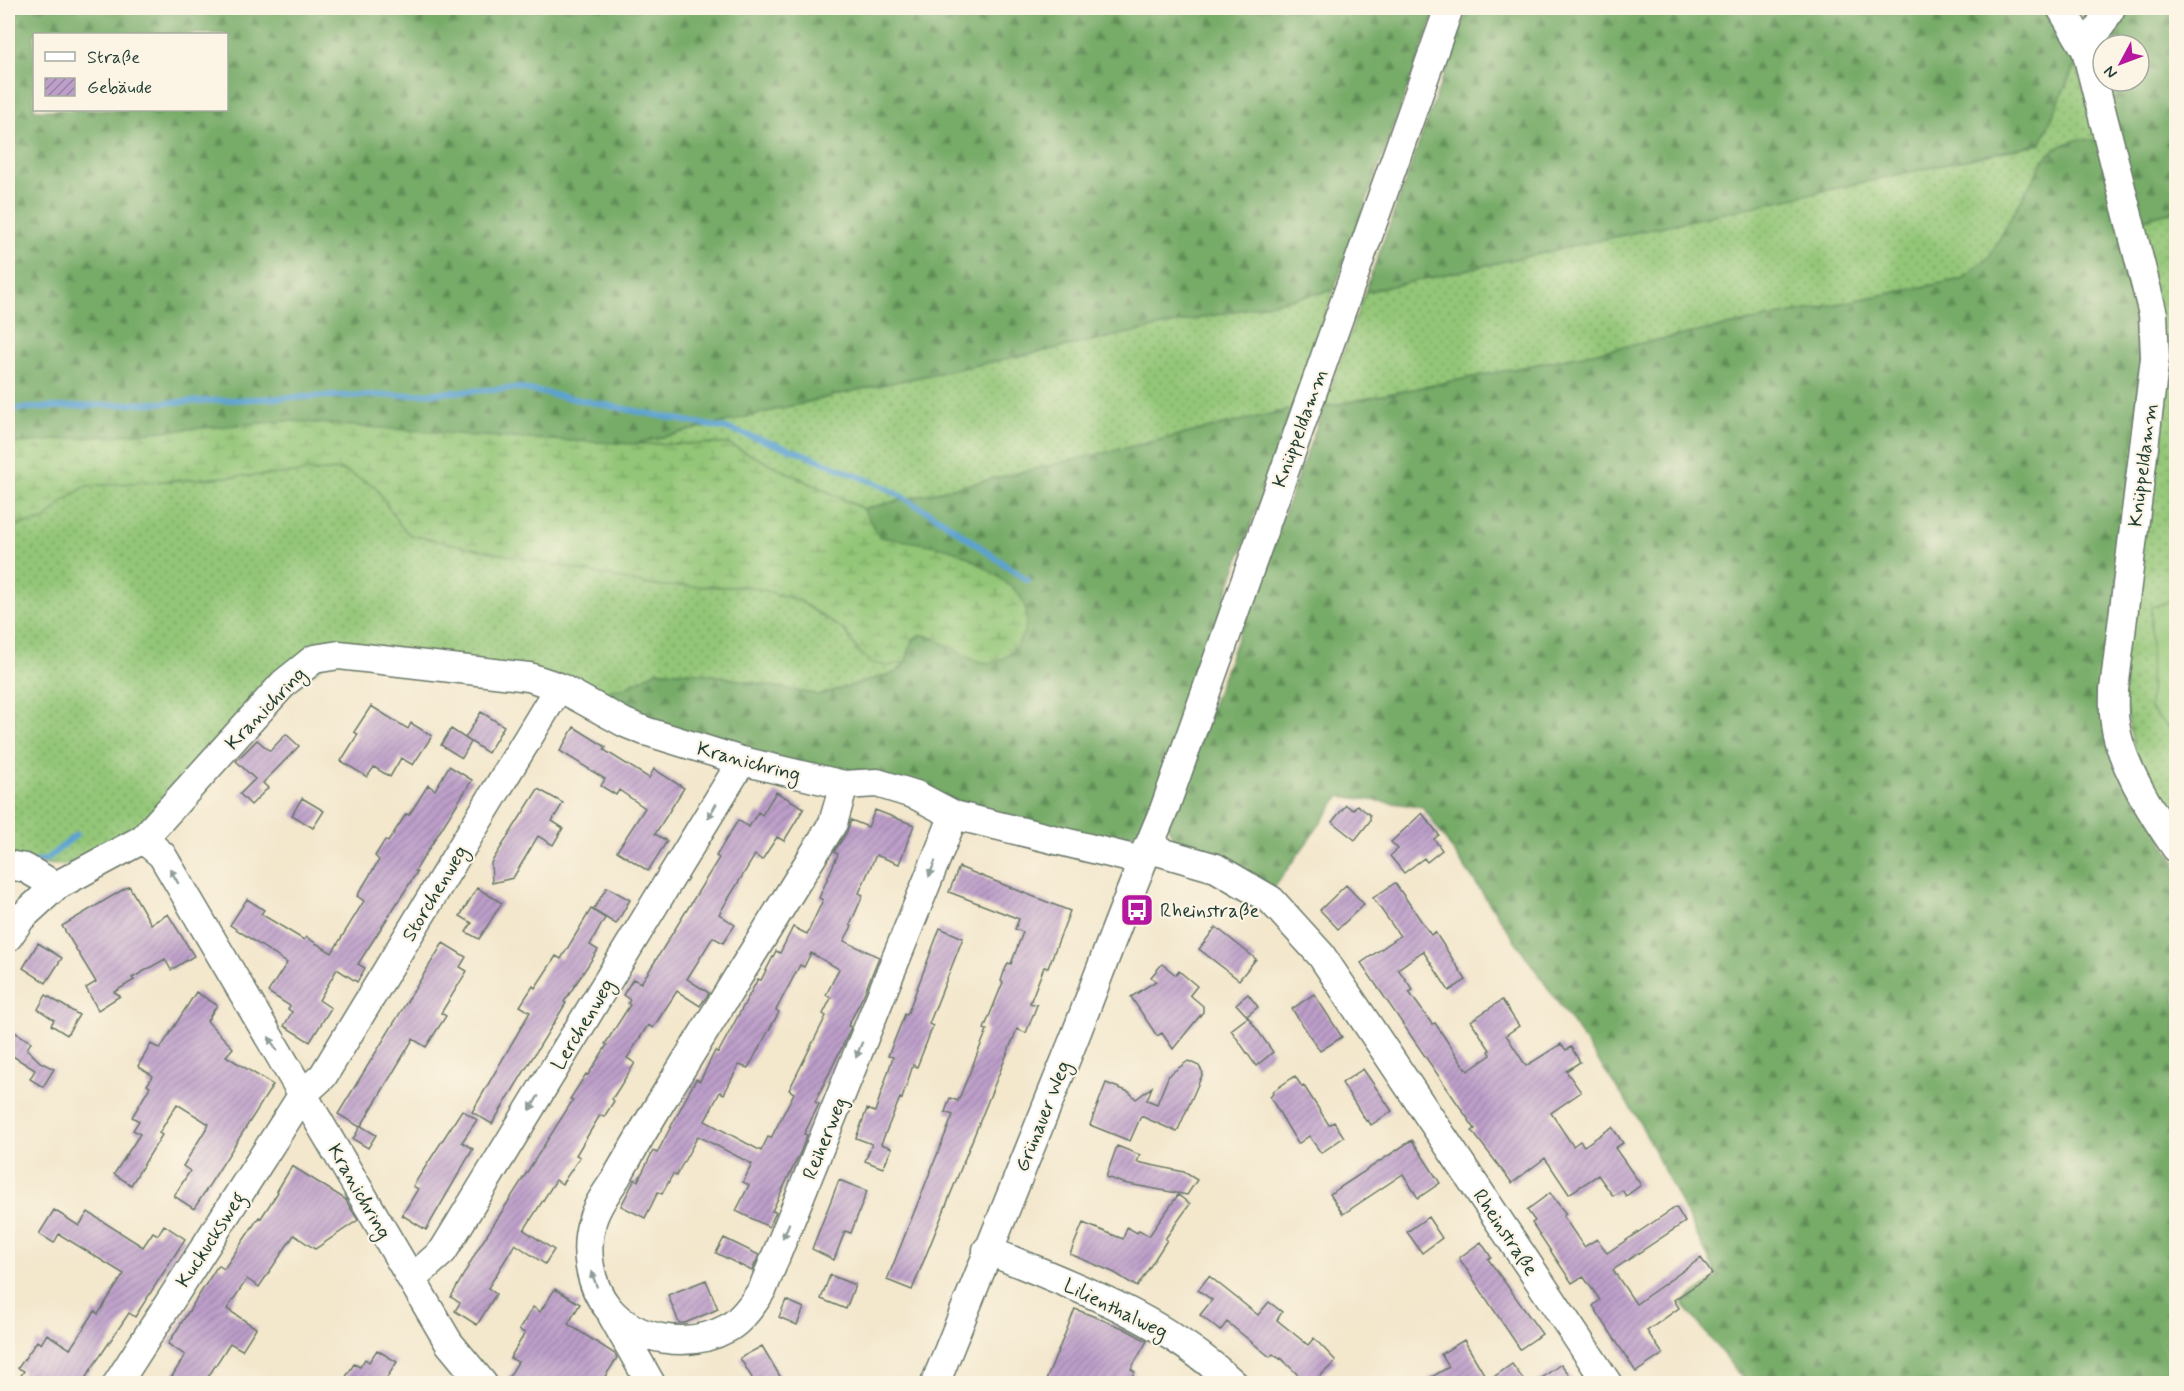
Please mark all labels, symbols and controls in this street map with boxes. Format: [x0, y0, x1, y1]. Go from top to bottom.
legend [33, 33, 228, 111]
north arrow [2091, 33, 2151, 93]
text: Straße [87, 46, 140, 70]
text: N [2099, 61, 2122, 83]
text: Gebäude [87, 76, 152, 100]
street label: Knüppeldamm [1266, 365, 1334, 492]
street label: Knüppeldamm [2123, 402, 2164, 529]
street label: Kranichring [220, 662, 313, 757]
street label: Kranichring [694, 736, 803, 790]
one-way arrow [706, 803, 717, 819]
street label: Storchenweg [396, 841, 475, 947]
one-way arrow [927, 860, 936, 878]
one-way arrow [169, 867, 179, 884]
bus stop icon: Rheinstraße [1119, 892, 1155, 928]
place label: Rheinstraße [1160, 898, 1259, 925]
street label: Lerchenweg [545, 974, 622, 1076]
one-way arrow [268, 1036, 279, 1052]
one-way arrow [854, 1041, 863, 1059]
street label: Grünauer Weg [1009, 1057, 1079, 1176]
street label: Reiherweg [797, 1093, 854, 1184]
one-way arrow [528, 1095, 539, 1111]
street label: Kranichring [320, 1139, 397, 1245]
street label: Rheinstraße [1466, 1184, 1544, 1282]
street label: Kuckucksweg [170, 1187, 254, 1294]
one-way arrow [781, 1222, 791, 1240]
one-way arrow [589, 1270, 599, 1288]
street label: Lilienthalweg [1058, 1272, 1172, 1347]

